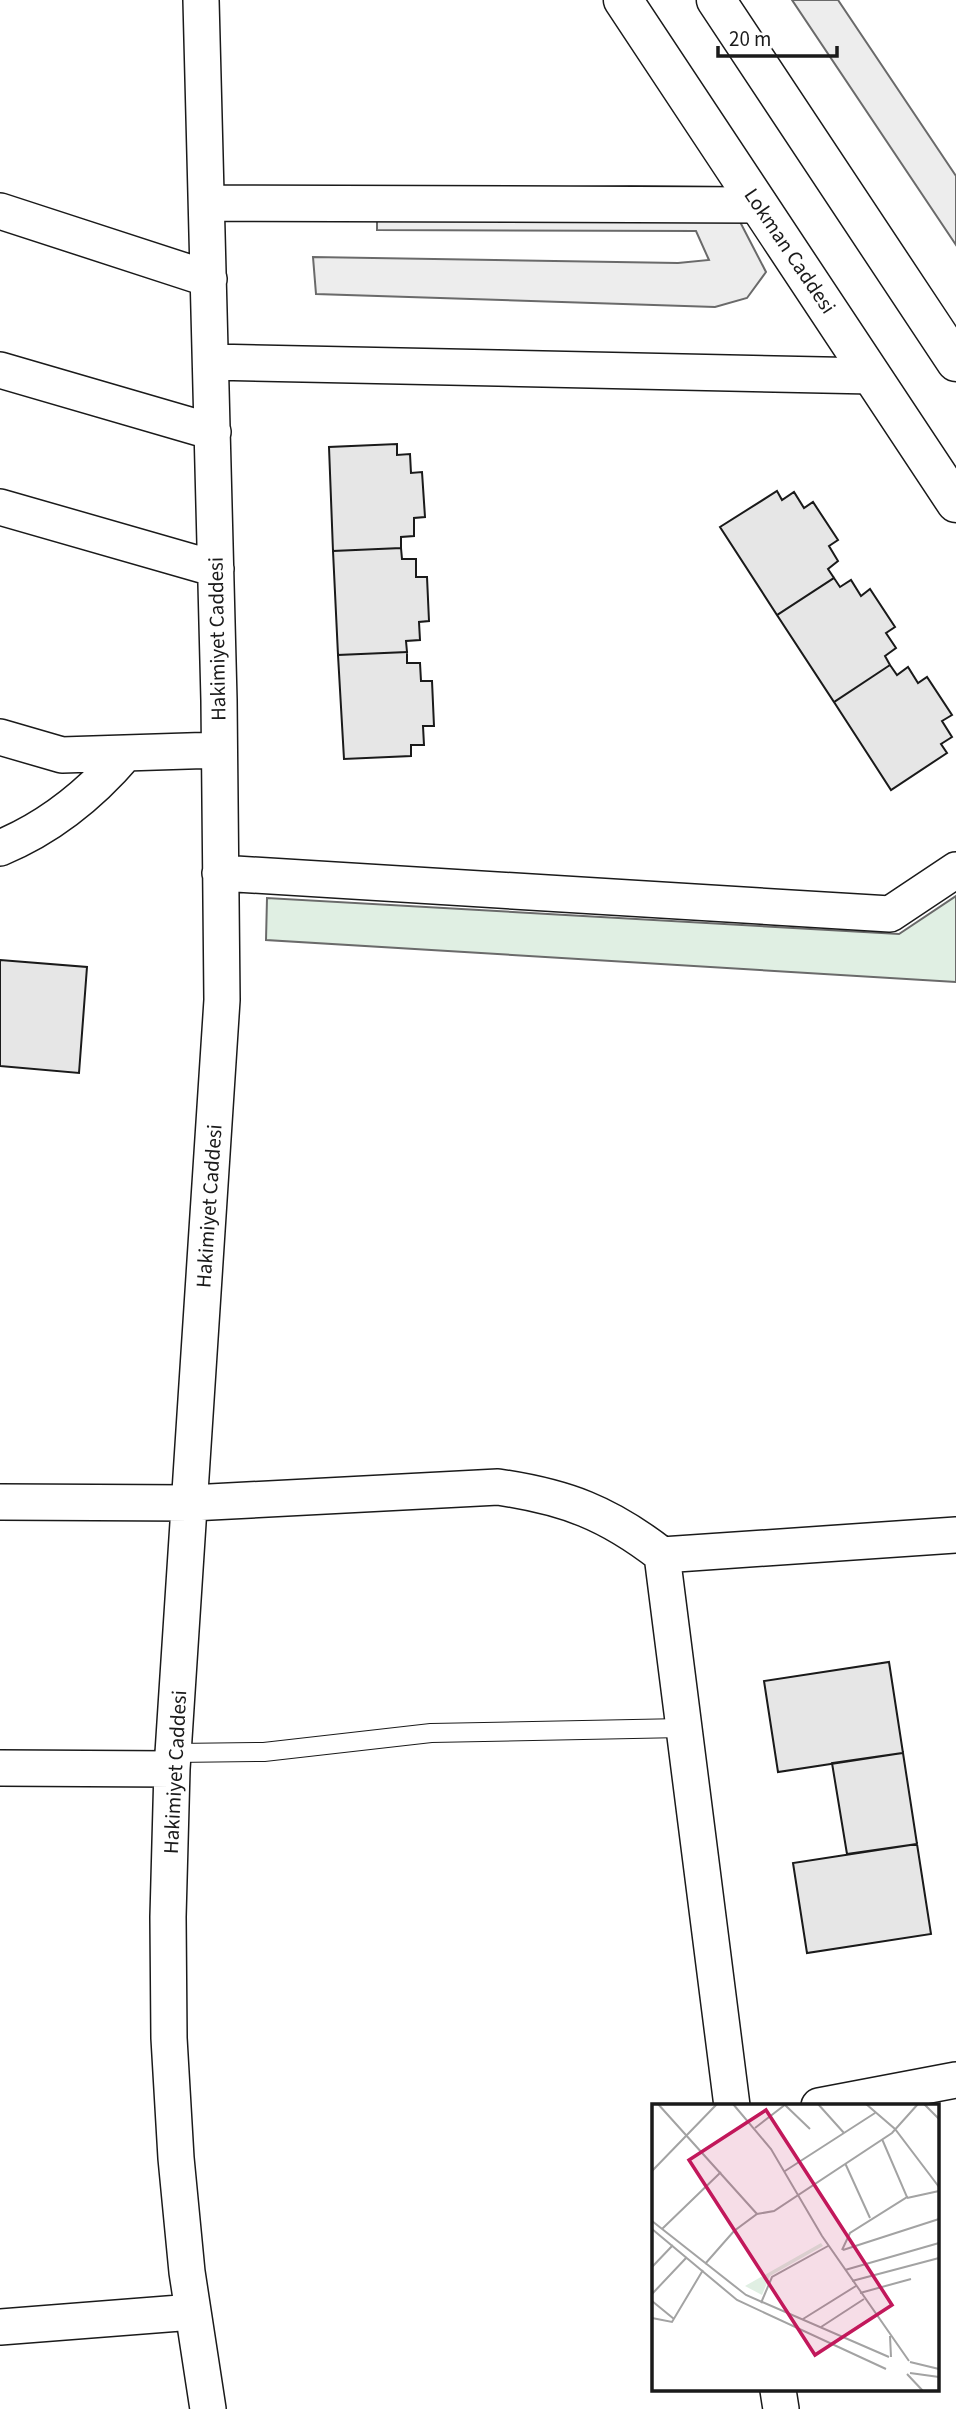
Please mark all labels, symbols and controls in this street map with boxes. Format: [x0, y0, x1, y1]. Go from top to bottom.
scale bar [718, 14, 837, 58]
text: 20 m [729, 24, 771, 54]
street label: Lokman Caddesi [737, 182, 843, 320]
street label: Hakimiyet Caddesi [201, 557, 233, 721]
street label: Hakimiyet Caddesi [188, 1123, 230, 1289]
street label: Hakimiyet Caddesi [156, 1689, 194, 1855]
inset map [652, 2104, 939, 2392]

